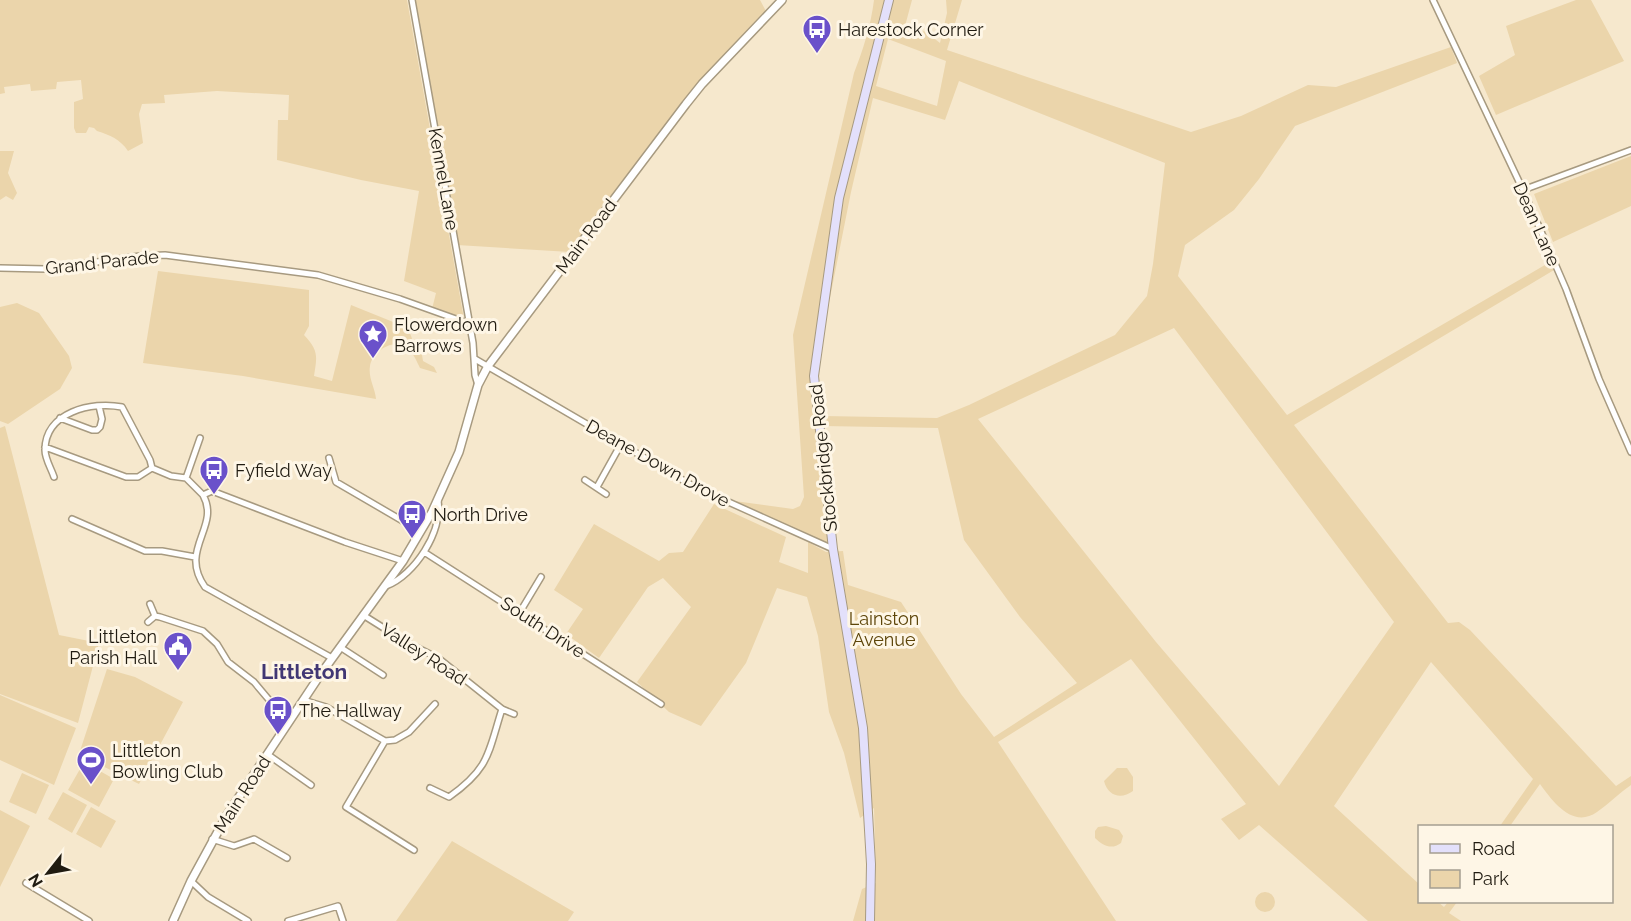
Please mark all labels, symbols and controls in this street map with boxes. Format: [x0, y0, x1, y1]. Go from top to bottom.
bus stop icon: Harestock Corner [801, 13, 833, 55]
place label: Harestock Corner [838, 19, 984, 40]
street label: Kennel Lane [425, 126, 463, 232]
street label: Dean Lane [1509, 179, 1565, 270]
street label: Main Road [551, 195, 621, 277]
street label: Grand Parade [44, 246, 160, 278]
place label: Flowerdown Barrows [394, 314, 498, 356]
place icon: Flowerdown Barrows [357, 318, 389, 360]
street label: Stockbridge Road [805, 383, 841, 533]
street label: Deane Down Drove [583, 415, 734, 511]
bus stop icon: Fyfield Way [198, 454, 230, 496]
place label: Fyfield Way [235, 460, 332, 481]
bus stop icon: North Drive [396, 498, 428, 540]
place label: North Drive [433, 504, 528, 525]
street label: South Drive [497, 592, 590, 662]
park label: Lainston Avenue [849, 608, 919, 650]
street label: Valley Road [377, 618, 471, 690]
place label: Littleton Parish Hall [69, 626, 157, 668]
public building icon: Littleton Parish Hall [162, 630, 194, 672]
district label: Littleton [261, 659, 347, 684]
bus stop icon: The Hallway [262, 694, 294, 736]
place label: The Hallway [299, 700, 402, 721]
place label: Littleton Bowling Club [112, 740, 223, 782]
sports icon: Littleton Bowling Club [75, 744, 107, 786]
street label: Main Road [209, 752, 275, 836]
legend [1418, 825, 1613, 903]
text: Road [1472, 838, 1515, 859]
north arrow [18, 843, 78, 903]
text: Park [1472, 868, 1509, 889]
text: N [24, 870, 47, 891]

